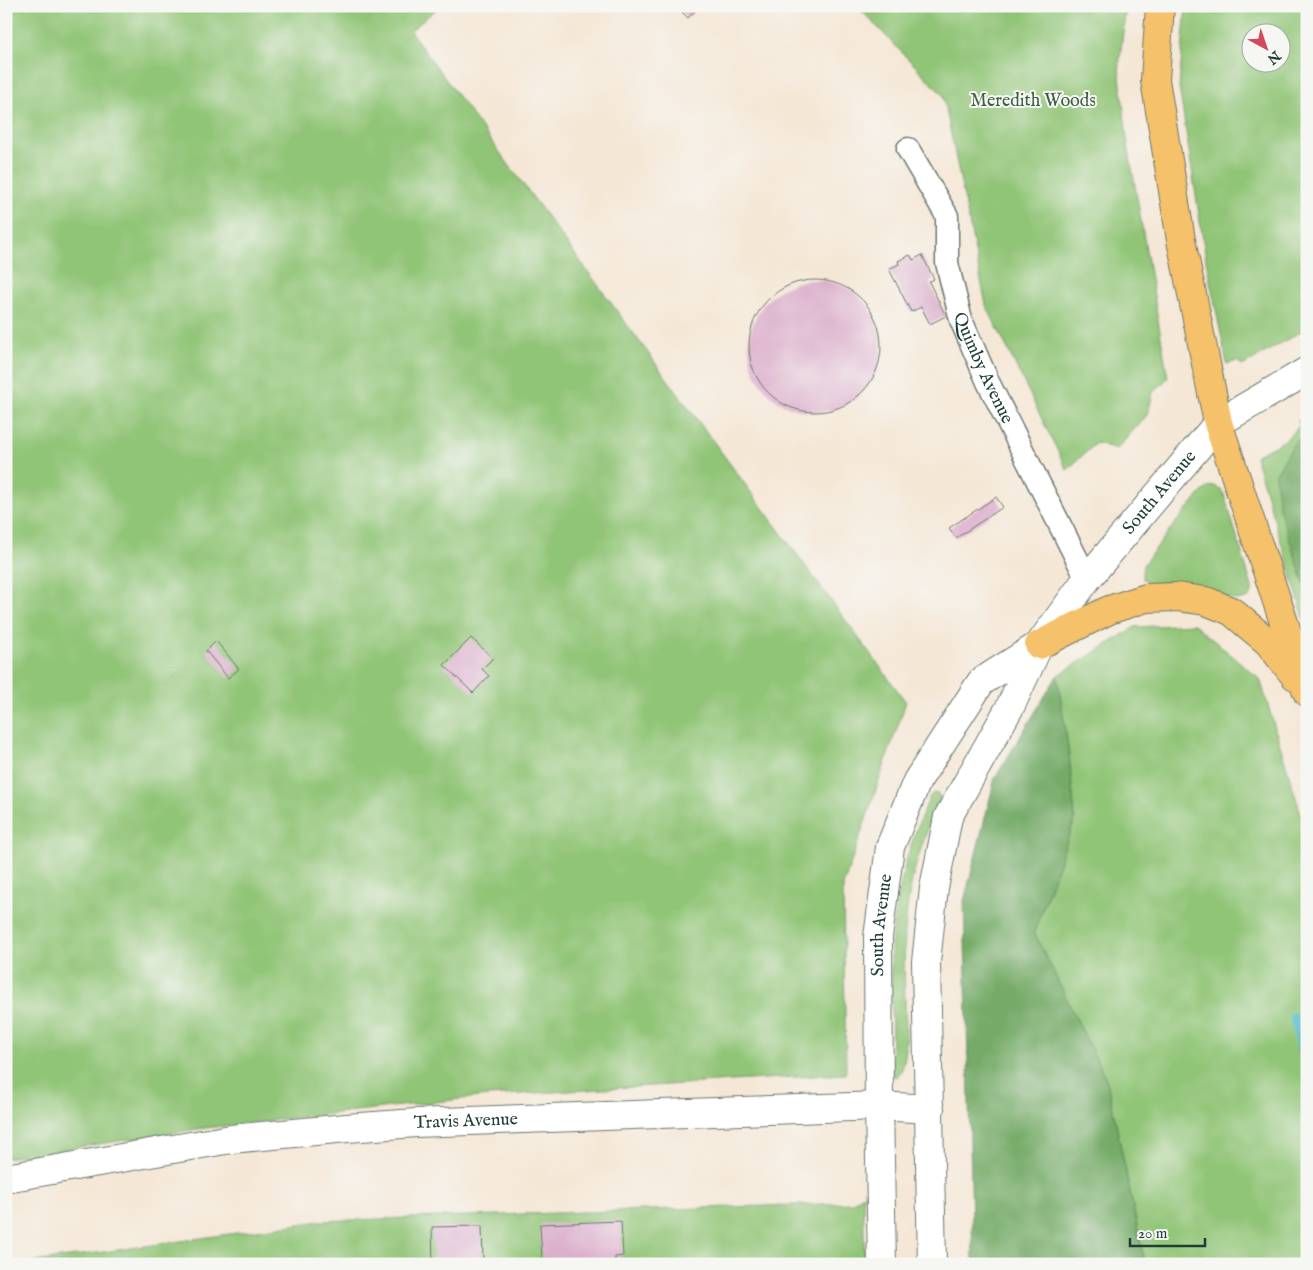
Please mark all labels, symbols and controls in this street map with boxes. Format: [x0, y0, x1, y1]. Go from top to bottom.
north arrow [1240, 22, 1290, 72]
text: N [1263, 46, 1285, 68]
park label: Meredith Woods [970, 90, 1096, 113]
street label: Quimby Avenue [948, 309, 1019, 428]
street label: South Avenue [1118, 446, 1201, 539]
street label: South Avenue [866, 873, 898, 977]
street label: Travis Avenue [413, 1108, 518, 1135]
scale bar [1130, 1215, 1206, 1247]
text: 20 m [1138, 1224, 1168, 1243]

